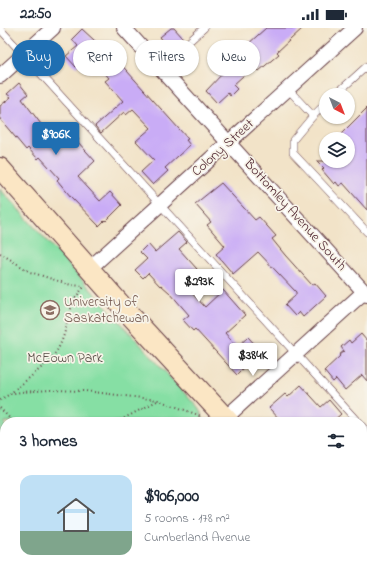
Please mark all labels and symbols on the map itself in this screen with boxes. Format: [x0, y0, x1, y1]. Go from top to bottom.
north arrow [319, 88, 355, 124]
street label: Colony Street [187, 114, 260, 183]
pin: $906K [28, 122, 84, 156]
street label: Bottomley Avenue South [237, 153, 351, 277]
pin: $293K [171, 269, 227, 303]
place label: University of Saskatchewan [64, 292, 149, 329]
school or university icon: University of Saskatchewan [39, 299, 61, 321]
pin: $384K [225, 343, 281, 377]
park label: McEown Park [27, 348, 104, 369]

